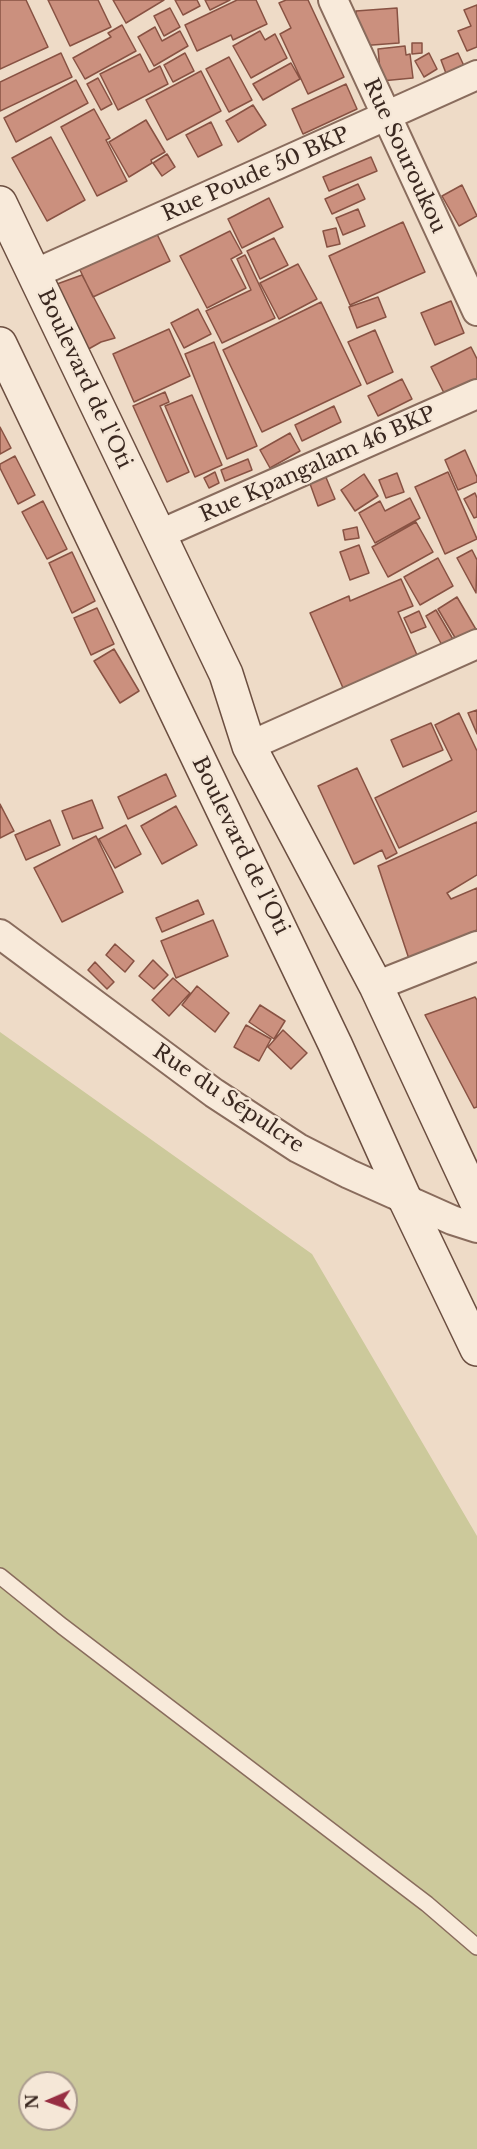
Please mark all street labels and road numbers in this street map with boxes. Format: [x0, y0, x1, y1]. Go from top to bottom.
street label: Rue Souroukou [357, 75, 451, 237]
street label: Rue Poude 50 BKP [159, 122, 353, 228]
street label: Boulevard de l'Oti [31, 285, 137, 473]
street label: Rue Kpangalam 46 BKP [196, 402, 440, 528]
street label: Boulevard de l'Oti [186, 753, 294, 939]
street label: Rue du Sépulcre [148, 1039, 308, 1159]

